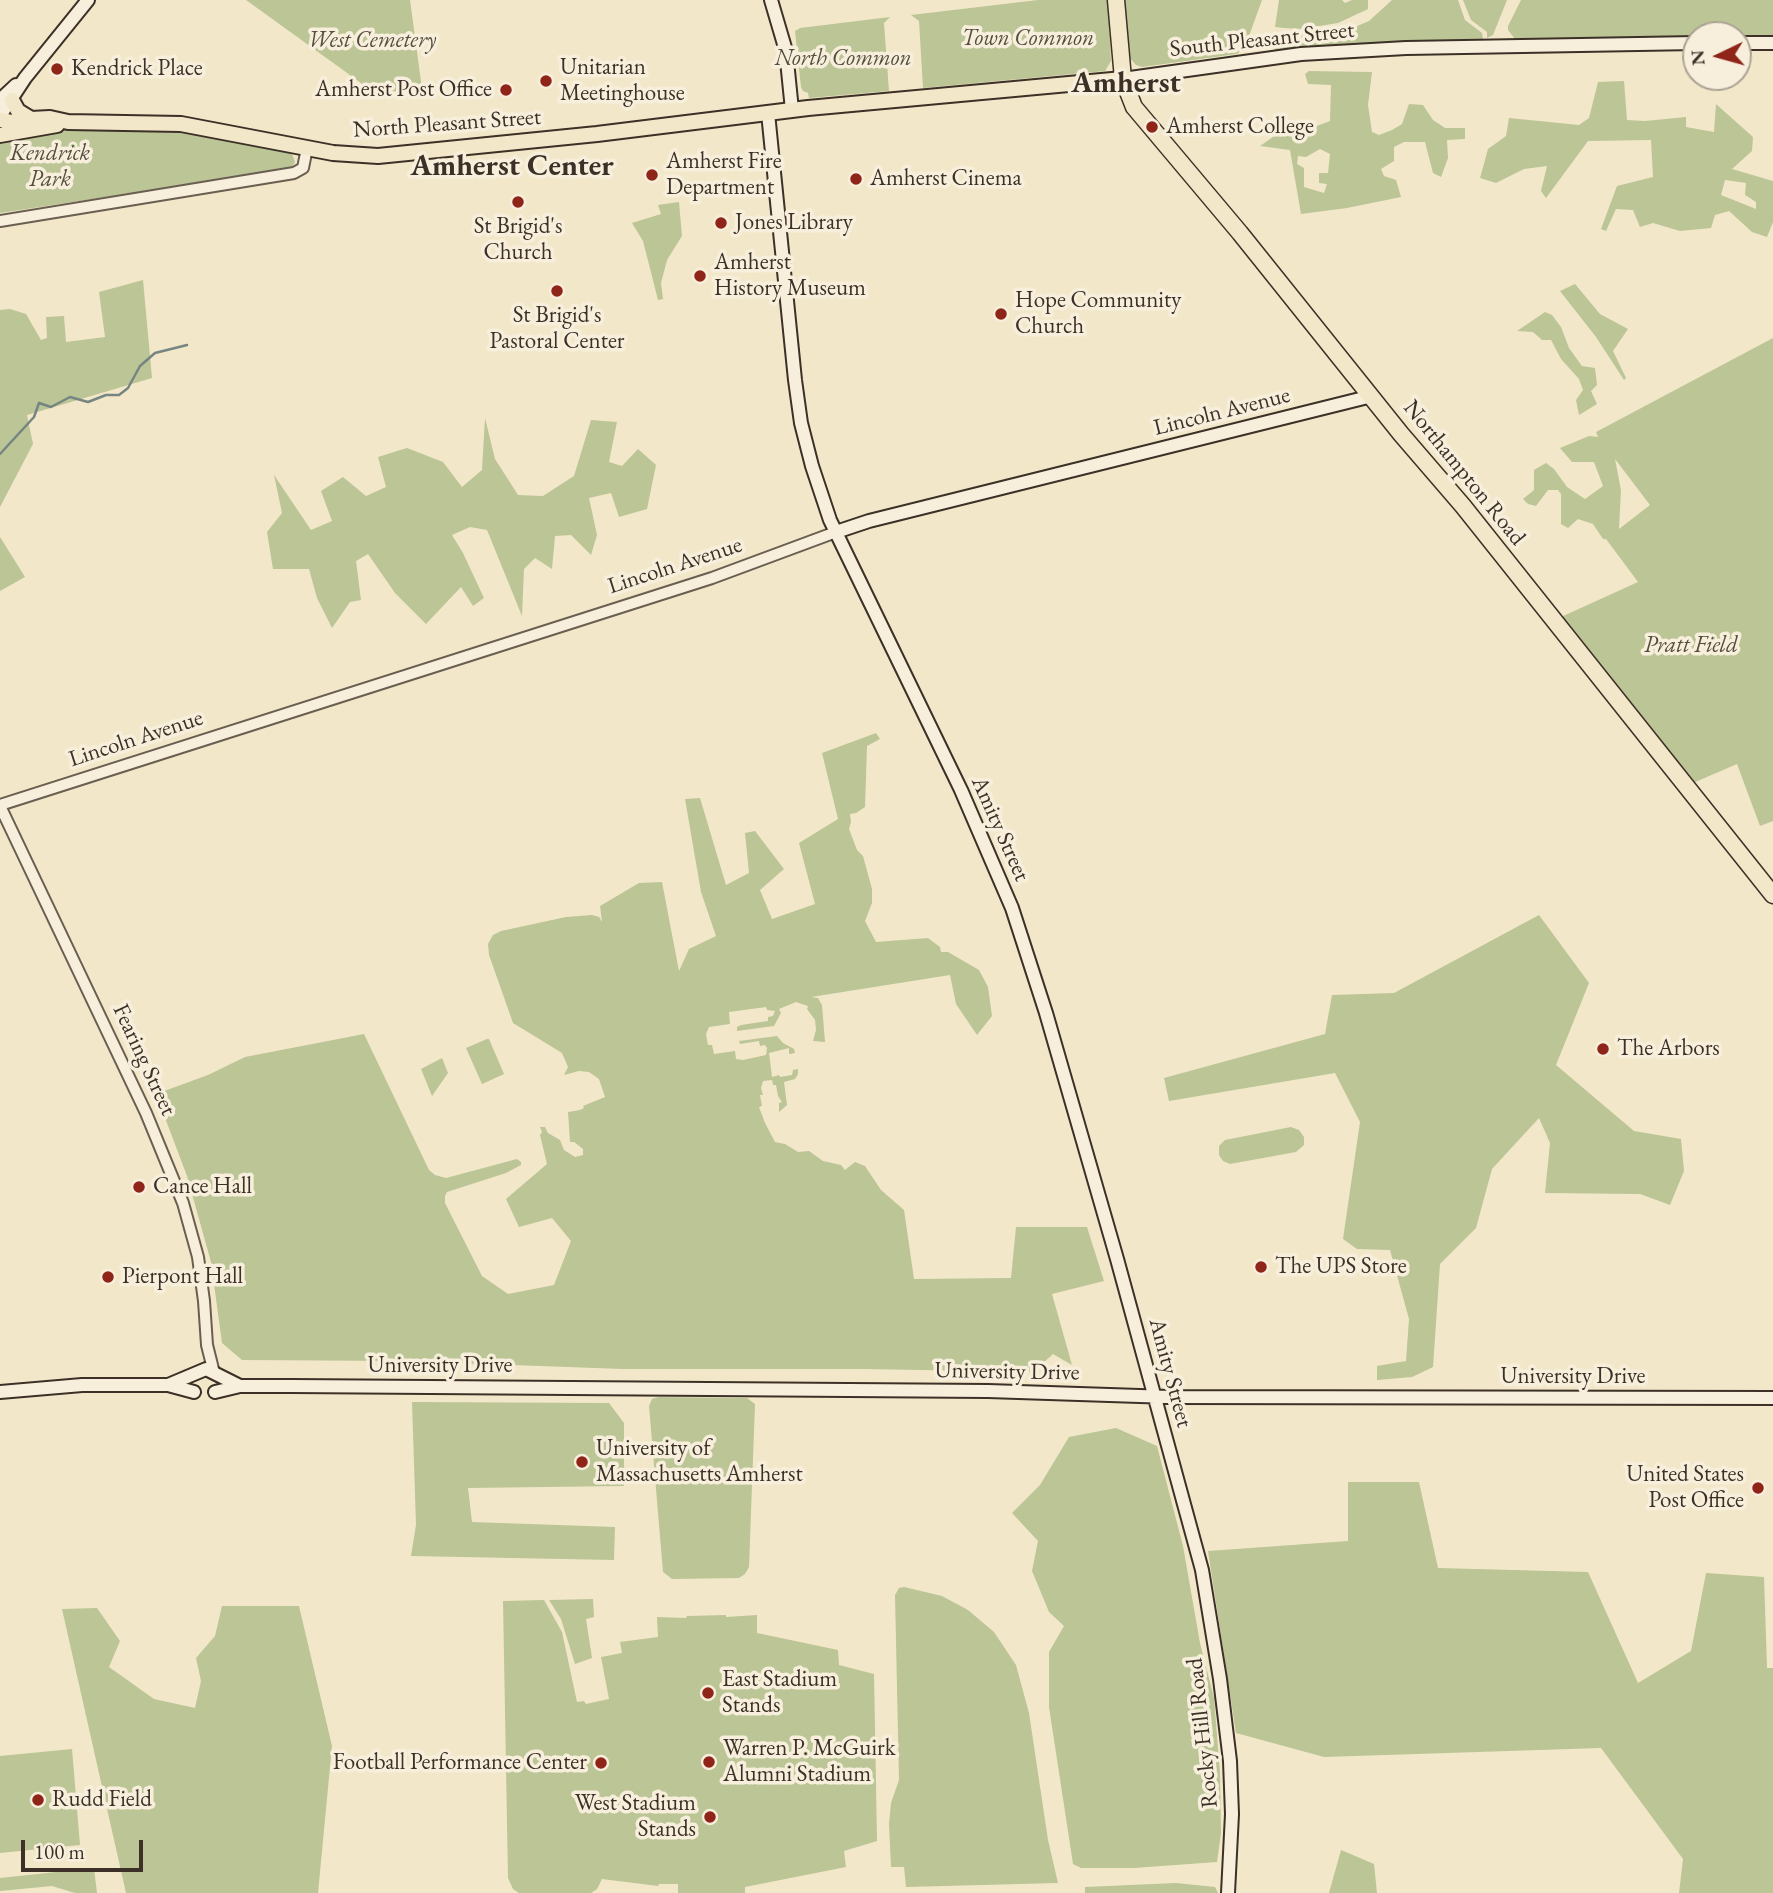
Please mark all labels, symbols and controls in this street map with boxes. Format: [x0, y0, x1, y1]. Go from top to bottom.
street label: South Pleasant Street [1168, 17, 1356, 63]
north arrow [1682, 21, 1752, 91]
park label: Town Common [962, 25, 1094, 53]
park label: West Cemetery [308, 27, 436, 55]
park label: North Common [774, 45, 912, 73]
text: N [1684, 49, 1711, 66]
place label: Unitarian Meetinghouse [560, 54, 685, 108]
place label: Kendrick Place [71, 55, 203, 83]
marker: Kendrick Place [49, 61, 65, 77]
district label: Amherst [1071, 66, 1181, 102]
marker: Unitarian Meetinghouse [538, 73, 554, 89]
place label: Amherst Post Office [315, 76, 492, 104]
marker: Amherst Post Office [498, 82, 514, 98]
street label: North Pleasant Street [352, 104, 542, 144]
place label: Amherst College [1166, 113, 1314, 141]
marker: Amherst College [1144, 119, 1160, 135]
park label: Kendrick Park [10, 140, 90, 194]
place label: Amherst Fire Department [666, 148, 782, 202]
district label: Amherst Center [410, 149, 614, 185]
place label: Amherst Cinema [870, 165, 1022, 193]
marker: Amherst Fire Department [644, 167, 660, 183]
marker: Amherst Cinema [848, 171, 864, 187]
marker: St Brigid's Church [510, 194, 526, 210]
place label: Jones Library [735, 209, 853, 237]
place label: St Brigid's Church [474, 213, 562, 267]
marker: Jones Library [713, 215, 729, 231]
place label: Amherst History Museum [714, 249, 866, 303]
marker: Amherst History Museum [692, 268, 708, 284]
marker: St Brigid's Pastoral Center [549, 283, 565, 299]
place label: Hope Community Church [1015, 287, 1181, 341]
place label: St Brigid's Pastoral Center [489, 302, 625, 356]
marker: Hope Community Church [993, 306, 1009, 322]
street label: Lincoln Avenue [1151, 382, 1293, 442]
street label: Northampton Road [1397, 395, 1531, 551]
street label: Lincoln Avenue [604, 531, 746, 601]
park label: Pratt Field [1644, 632, 1738, 660]
street label: Lincoln Avenue [65, 704, 207, 774]
street label: Amity Street [965, 772, 1035, 886]
street label: Fearing Street [106, 1000, 182, 1120]
place label: The Arbors [1617, 1035, 1720, 1063]
marker: The Arbors [1595, 1041, 1611, 1057]
place label: Cance Hall [153, 1173, 252, 1201]
marker: Cance Hall [131, 1179, 147, 1195]
place label: The UPS Store [1275, 1253, 1407, 1281]
marker: The UPS Store [1253, 1259, 1269, 1275]
place label: Pierpont Hall [122, 1263, 243, 1291]
marker: Pierpont Hall [100, 1269, 116, 1285]
street label: Amity Street [1142, 1315, 1198, 1431]
street label: University Drive [368, 1352, 512, 1380]
street label: University Drive [934, 1357, 1080, 1387]
street label: University Drive [1501, 1363, 1645, 1391]
place label: University of Massachusetts Amherst [596, 1435, 803, 1489]
marker: University of Massachusetts Amherst [574, 1454, 590, 1470]
place label: United States Post Office [1626, 1461, 1744, 1515]
marker: United States Post Office [1750, 1480, 1766, 1496]
street label: Rocky Hill Road [1181, 1657, 1225, 1809]
place label: East Stadium Stands [722, 1666, 837, 1720]
marker: East Stadium Stands [700, 1685, 716, 1701]
place label: Warren P. McGuirk Alumni Stadium [723, 1735, 895, 1789]
place label: Football Performance Center [333, 1749, 587, 1777]
marker: Warren P. McGuirk Alumni Stadium [701, 1754, 717, 1770]
marker: Football Performance Center [593, 1755, 609, 1771]
place label: Rudd Field [52, 1786, 152, 1814]
place label: West Stadium Stands [575, 1790, 696, 1844]
marker: Rudd Field [30, 1792, 46, 1808]
marker: West Stadium Stands [702, 1809, 718, 1825]
scale bar [24, 1826, 147, 1870]
text: 100 m [34, 1838, 85, 1865]

